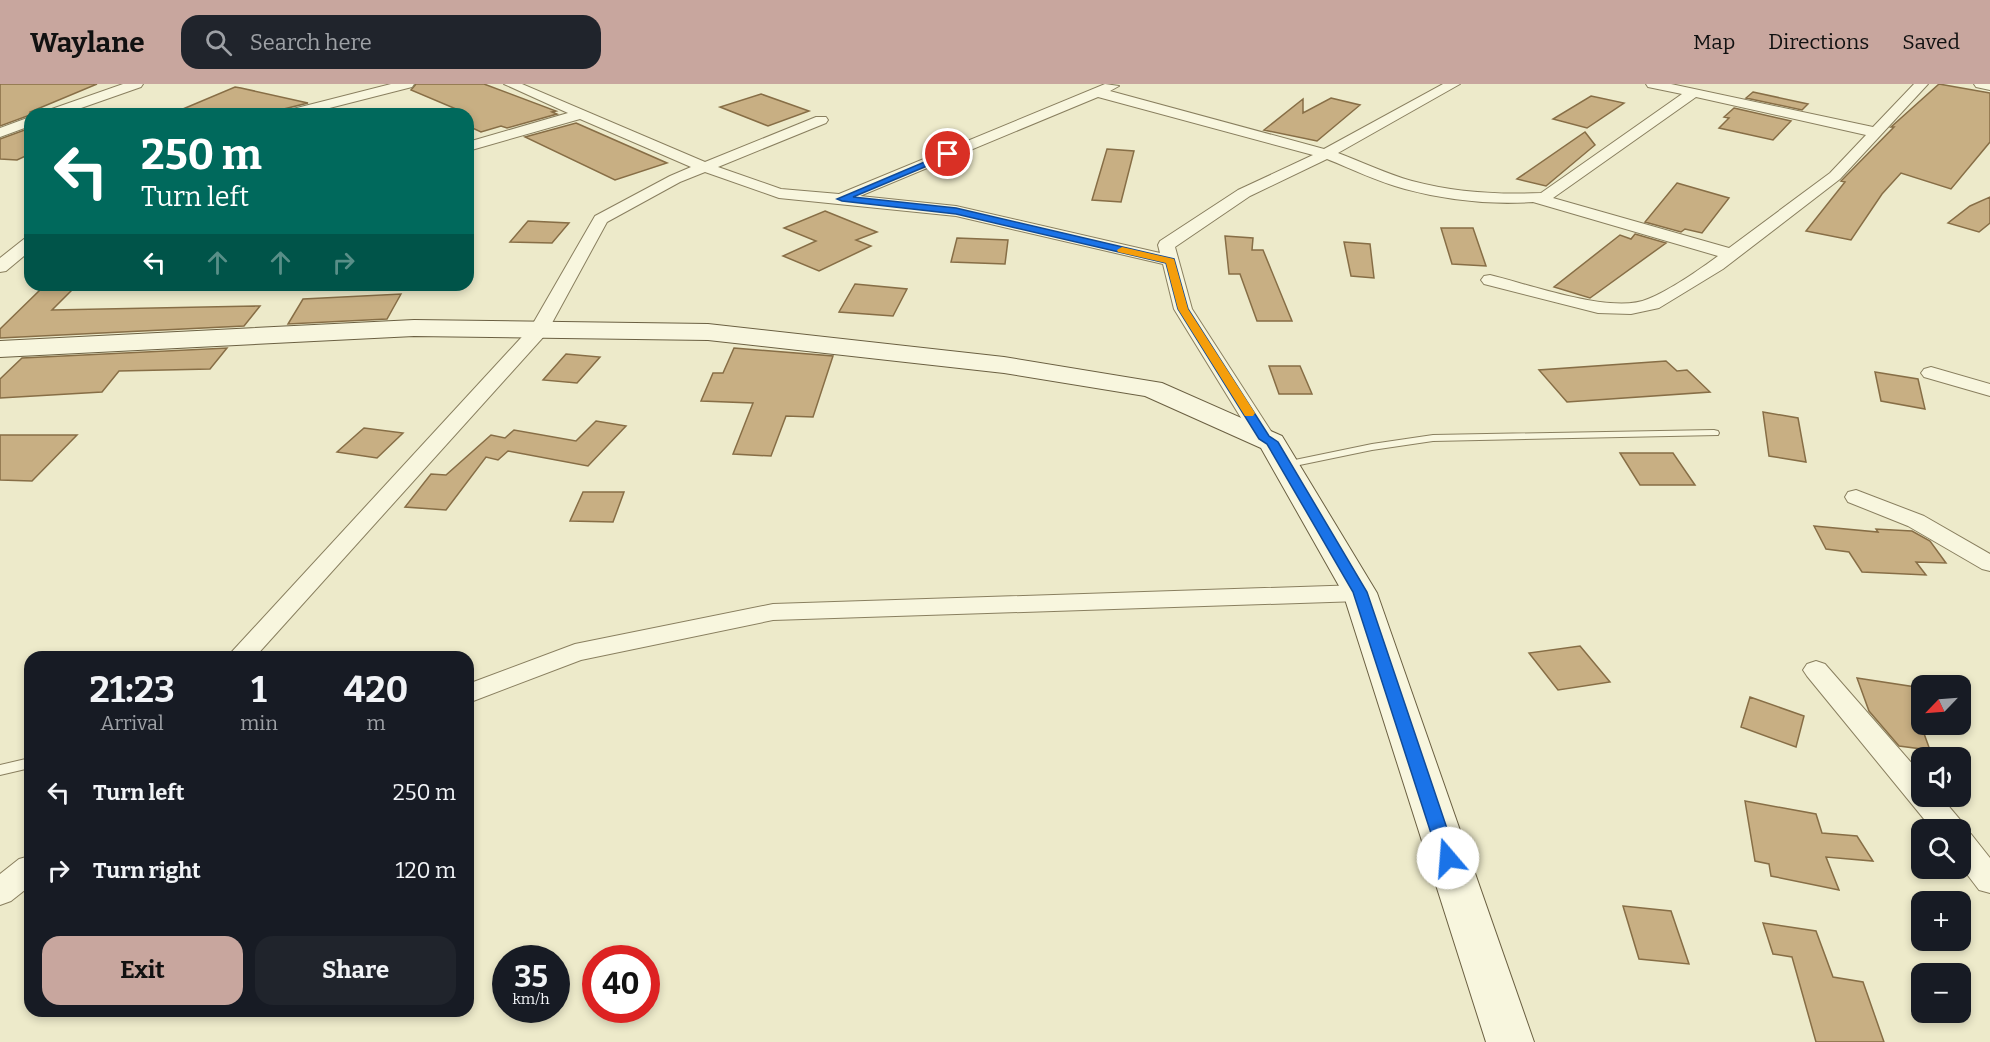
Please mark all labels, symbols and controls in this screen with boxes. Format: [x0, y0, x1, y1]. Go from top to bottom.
search box [181, 15, 601, 69]
text: Waylane [30, 26, 145, 59]
icon: search [202, 26, 235, 59]
text: Search here [250, 29, 372, 56]
text: Map [1693, 29, 1735, 55]
text: Directions [1768, 29, 1869, 55]
text: Saved [1902, 29, 1960, 55]
pin [922, 128, 973, 179]
text: 250 m [141, 130, 262, 180]
icon: left [42, 132, 120, 210]
icon: arrive [931, 137, 964, 170]
text: Turn left [141, 181, 249, 213]
icon: left [138, 246, 171, 279]
icon: ahead [201, 246, 234, 279]
icon: ahead [264, 246, 297, 279]
icon: right [327, 246, 360, 279]
text: 21:23 [90, 668, 175, 712]
text: 1 [251, 668, 267, 712]
text: 420 [343, 668, 408, 712]
north arrow [1911, 675, 1971, 735]
map controls [1911, 675, 1971, 1023]
text: Arrival [100, 711, 164, 735]
text: min [240, 711, 278, 735]
text: m [366, 711, 386, 735]
button: sound [1911, 747, 1971, 807]
icon: left [42, 776, 75, 809]
text: Turn left [93, 779, 185, 806]
text: 250 m [393, 779, 456, 806]
button: search [1911, 819, 1971, 879]
position arrow [1416, 826, 1480, 890]
icon: right [42, 854, 75, 887]
text: Turn right [93, 857, 201, 884]
text: 120 m [396, 857, 456, 884]
button: + [1911, 891, 1971, 951]
button: Exit [42, 936, 243, 1005]
button: Share [255, 936, 456, 1005]
speed limit sign: 40 [582, 945, 660, 1023]
text: 35 [514, 959, 548, 995]
button: − [1911, 963, 1971, 1023]
text: km/h [512, 990, 550, 1008]

